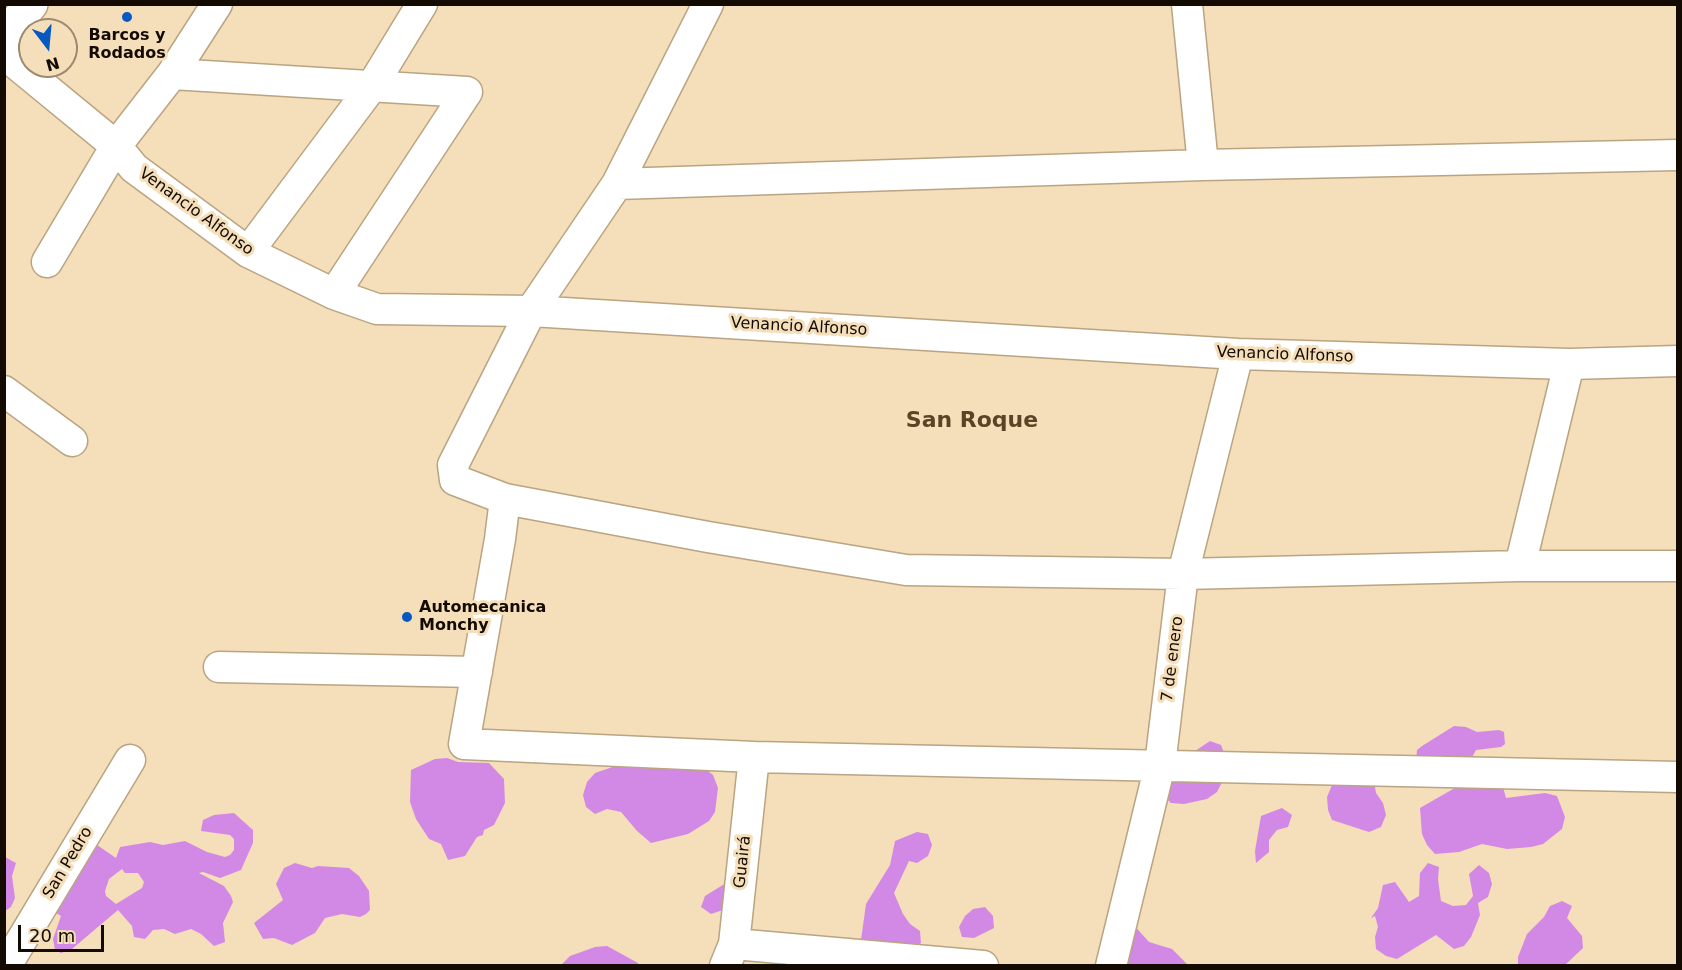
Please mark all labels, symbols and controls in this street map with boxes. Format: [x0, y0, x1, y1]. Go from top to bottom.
marker: Barcos y Rodados [120, 10, 134, 24]
north arrow [18, 18, 78, 78]
place label: Barcos y Rodados [88, 26, 166, 64]
text: N [44, 53, 62, 75]
street label: Venancio Alfonso [135, 164, 257, 260]
street label: Venancio Alfonso [730, 314, 868, 340]
street label: Venancio Alfonso [1216, 343, 1354, 367]
district label: San Roque [906, 408, 1038, 434]
place label: Automecanica Monchy [419, 598, 546, 636]
marker: Automecanica Monchy [400, 610, 414, 624]
street label: 7 de enero [1158, 615, 1188, 703]
street label: San Pedro [39, 824, 97, 902]
street label: Guairá [731, 835, 755, 889]
scale bar [21, 913, 106, 951]
text: 20 m [29, 925, 75, 946]

